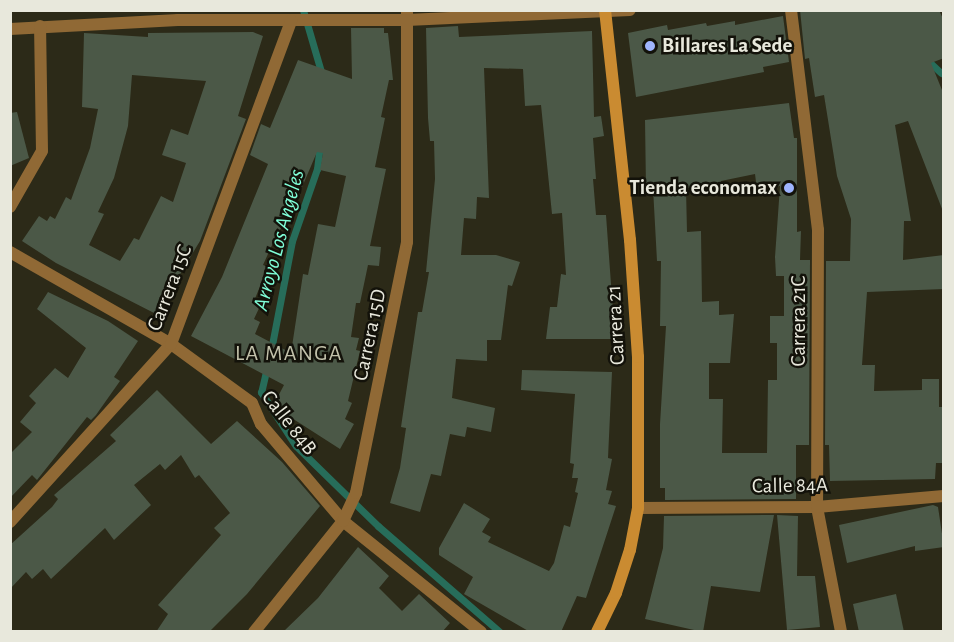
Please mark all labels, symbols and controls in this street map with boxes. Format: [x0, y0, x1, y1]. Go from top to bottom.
place label: Billares La Sede [662, 33, 792, 59]
marker: Billares La Sede [643, 39, 657, 53]
water label: Arroyo Los Angeles [247, 167, 311, 313]
place label: Tienda economax [629, 175, 777, 201]
marker: Tienda economax [782, 181, 796, 195]
street label: Carrera 15C [142, 241, 198, 335]
street label: Carrera 21C [786, 275, 812, 367]
street label: Carrera 21 [601, 284, 631, 366]
street label: Carrera 15D [348, 287, 392, 383]
district label: LA MANGA [235, 341, 343, 367]
street label: Calle 84B [256, 386, 322, 460]
street label: Calle 84A [752, 473, 828, 499]

